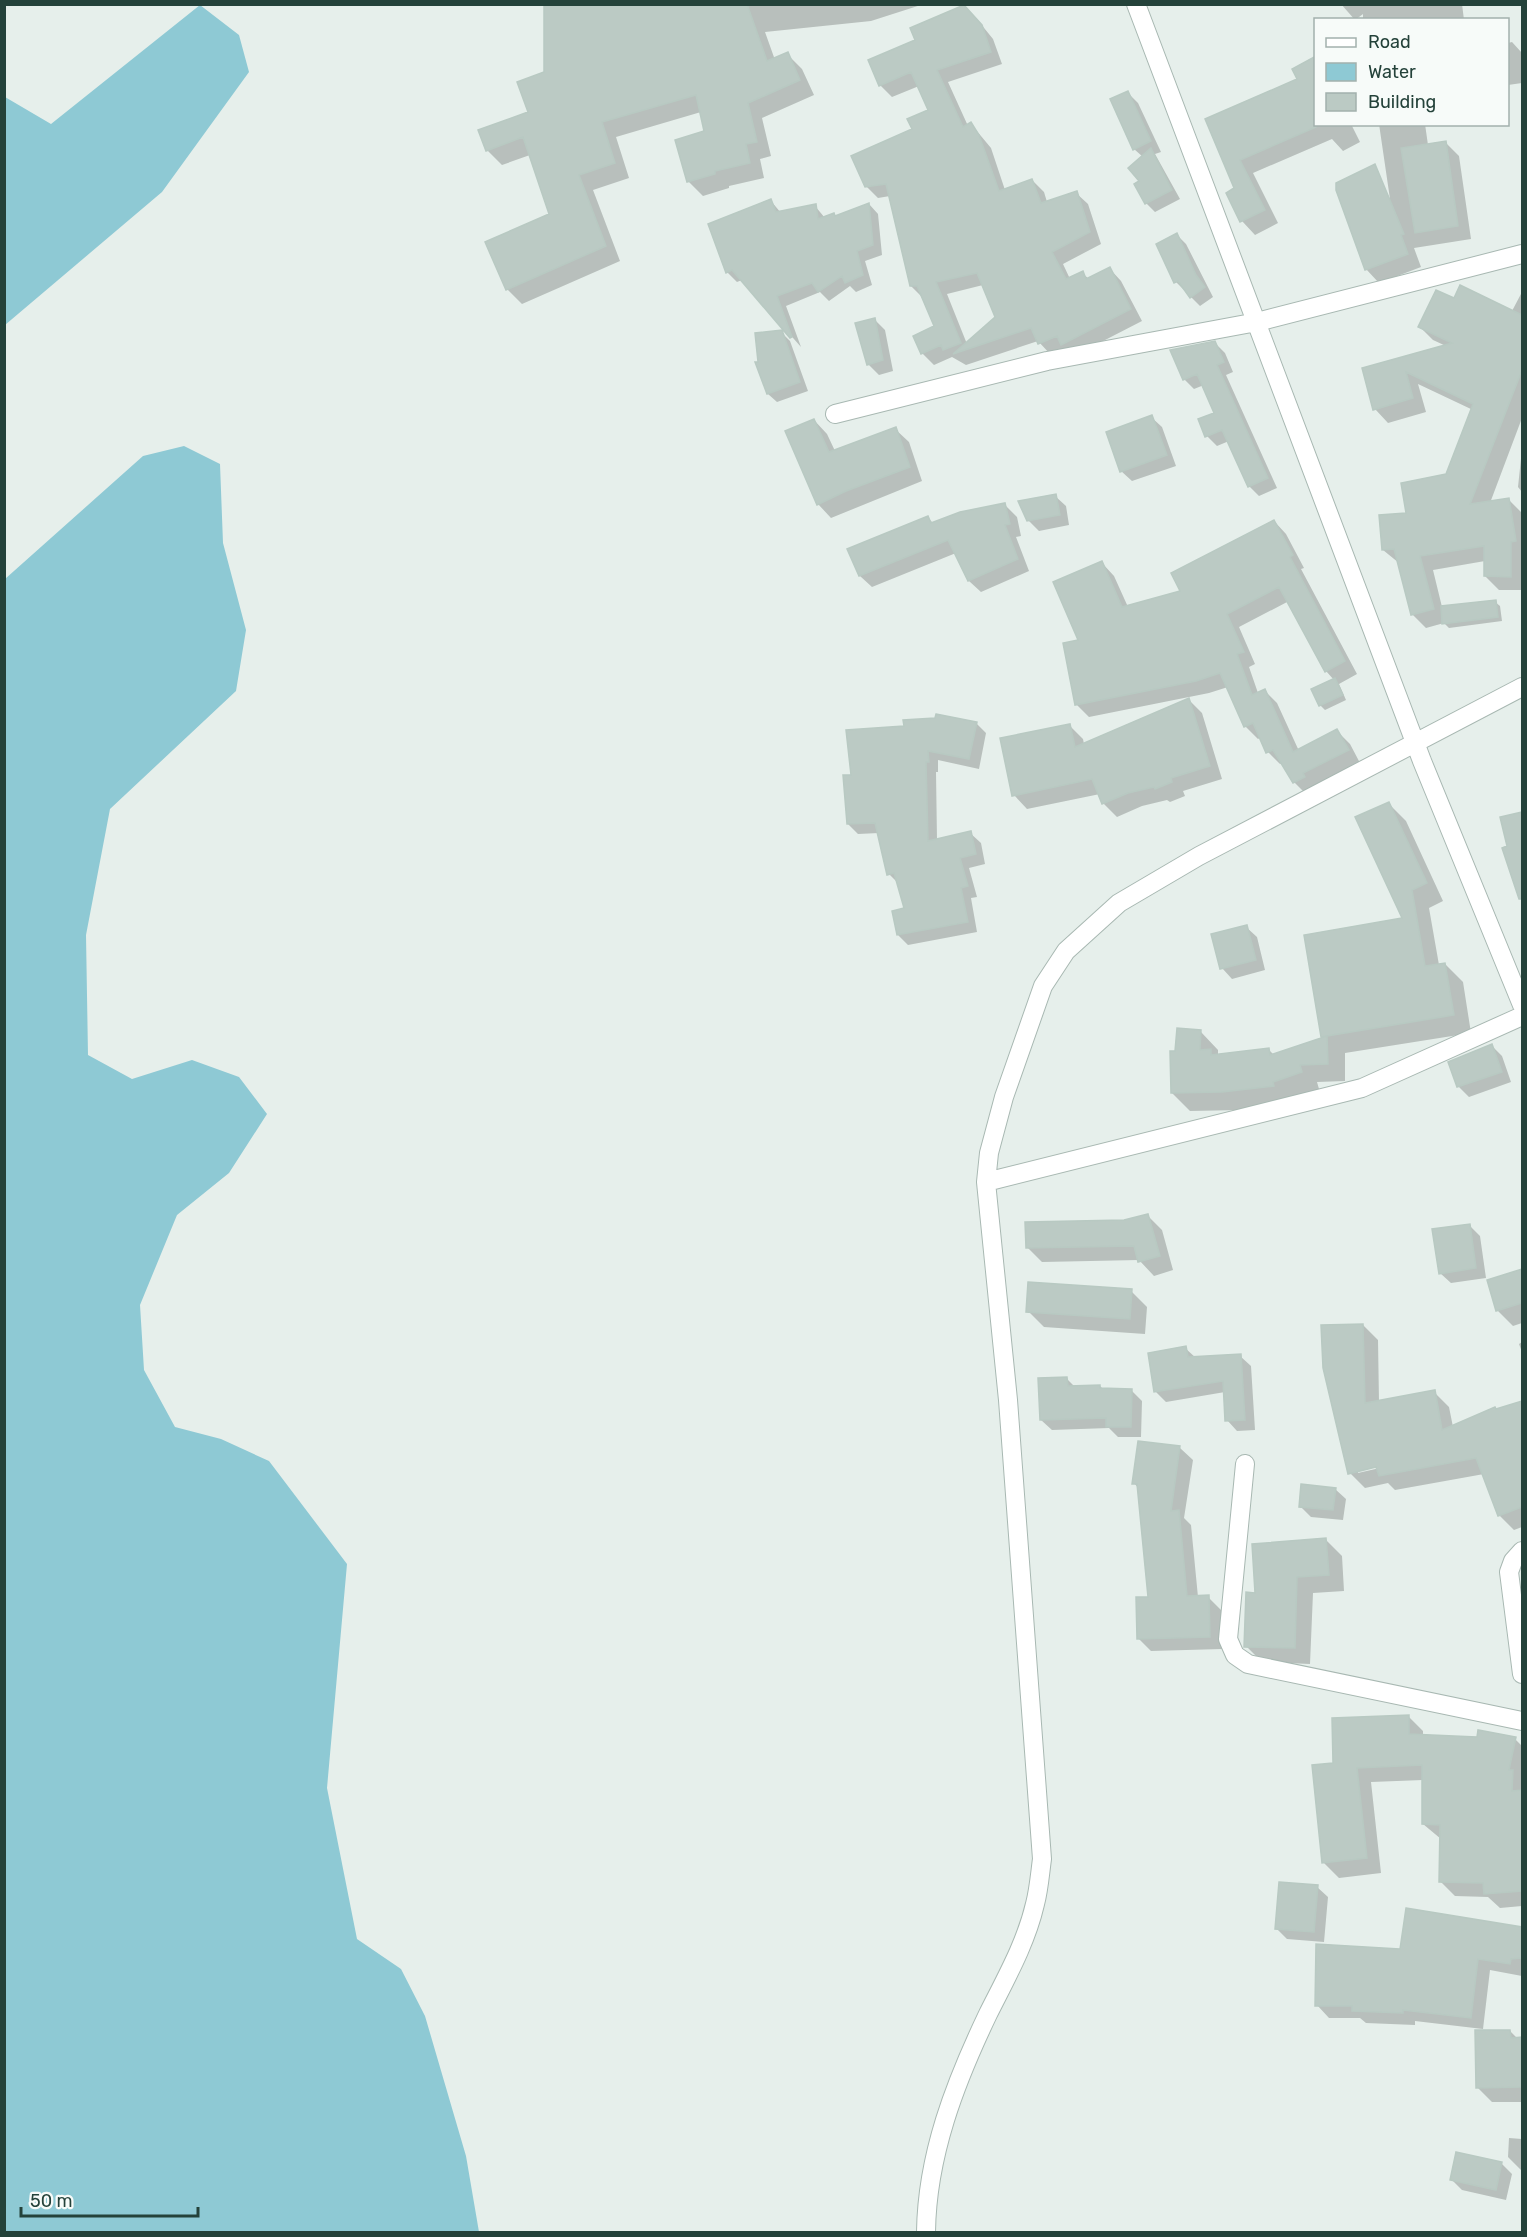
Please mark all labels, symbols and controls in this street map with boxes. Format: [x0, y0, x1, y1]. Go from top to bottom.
legend [1314, 18, 1509, 126]
text: Road [1368, 31, 1411, 53]
text: Water [1368, 61, 1416, 83]
text: Building [1368, 91, 1436, 113]
scale bar [21, 2180, 198, 2218]
text: 50 m [30, 2190, 73, 2212]

